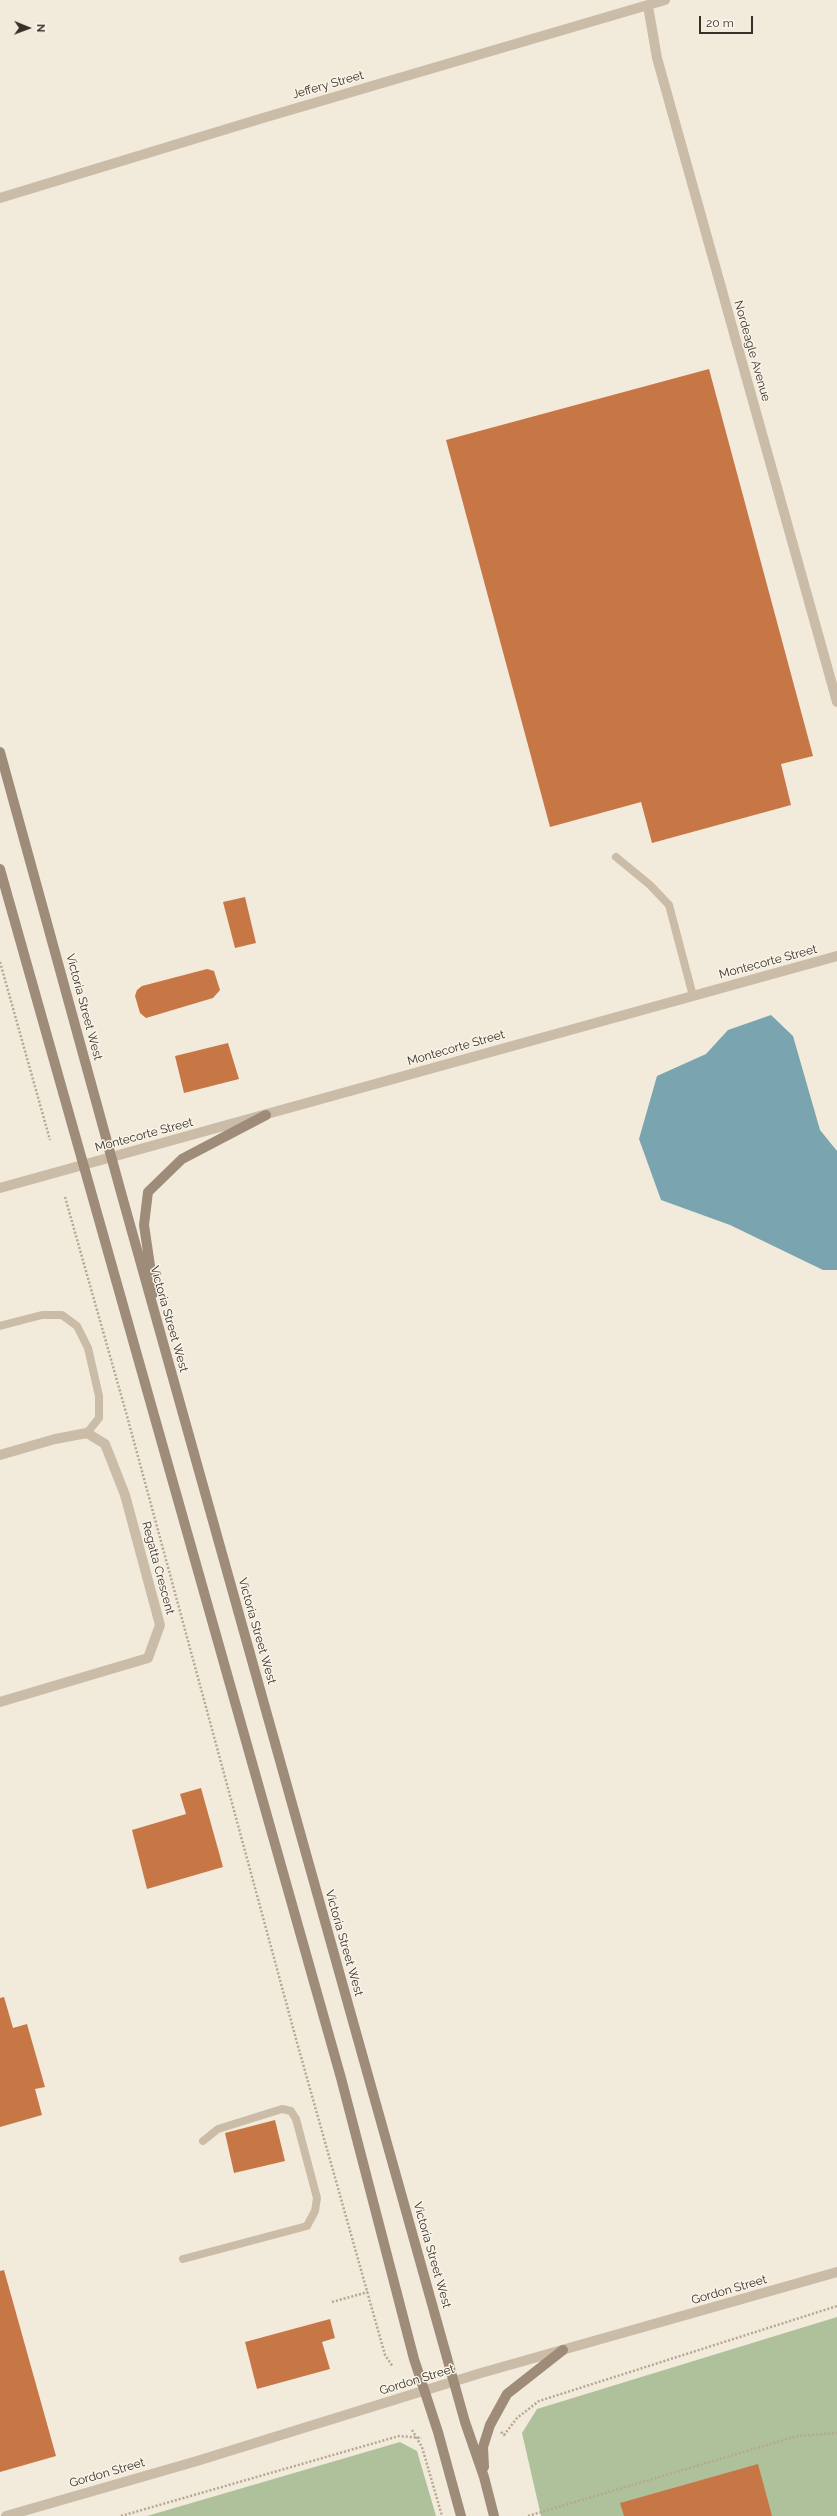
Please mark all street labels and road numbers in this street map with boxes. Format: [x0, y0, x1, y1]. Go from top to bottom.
street label: Jeffery Street [291, 68, 365, 102]
street label: Nordeagle Avenue [731, 299, 773, 403]
street label: Montecorte Street [718, 942, 818, 982]
street label: Victoria Street West [63, 952, 105, 1062]
street label: Montecorte Street [406, 1027, 506, 1069]
street label: Montecorte Street [94, 1115, 194, 1155]
street label: Victoria Street West [147, 1264, 191, 1374]
street label: Regatta Crescent [139, 1520, 177, 1616]
street label: Victoria Street West [235, 1576, 279, 1686]
street label: Victoria Street West [322, 1888, 366, 1998]
street label: Victoria Street West [410, 2200, 454, 2310]
street label: Gordon Street [690, 2272, 768, 2308]
street label: Gordon Street [378, 2362, 456, 2398]
street label: Gordon Street [68, 2455, 146, 2491]

